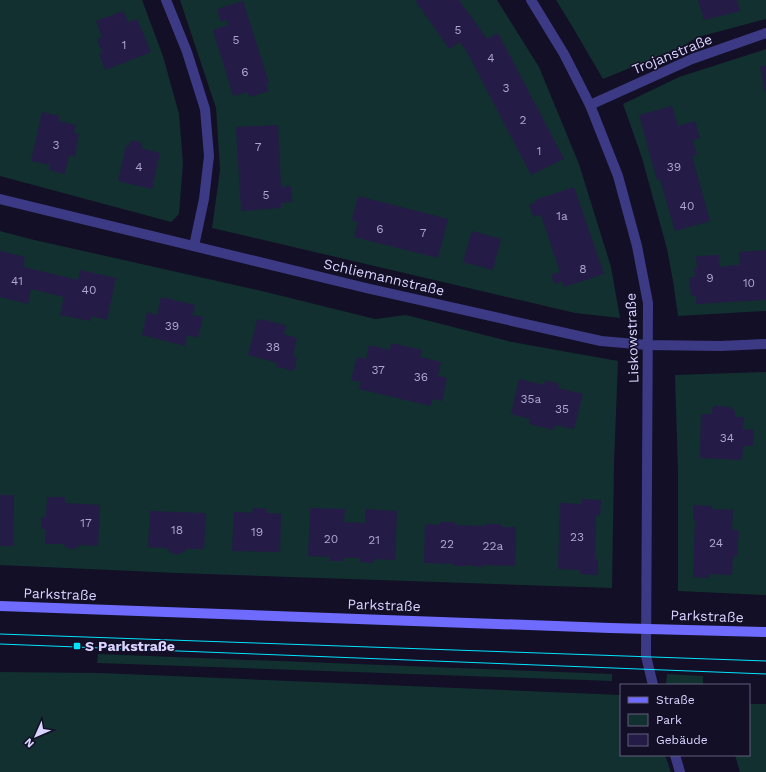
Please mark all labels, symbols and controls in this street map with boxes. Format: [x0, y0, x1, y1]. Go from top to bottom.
house number: 5 [455, 23, 462, 37]
street label: Trojanstraße [630, 31, 714, 77]
house number: 5 [233, 33, 240, 47]
house number: 1 [122, 38, 126, 52]
house number: 4 [487, 51, 495, 65]
house number: 6 [241, 65, 249, 79]
house number: 3 [503, 81, 510, 95]
house number: 2 [520, 113, 527, 127]
house number: 3 [53, 138, 60, 152]
house number: 7 [255, 140, 262, 154]
house number: 1 [537, 144, 541, 158]
house number: 4 [135, 160, 143, 174]
house number: 39 [667, 160, 681, 174]
house number: 5 [263, 188, 270, 202]
house number: 40 [680, 199, 694, 213]
house number: 1a [556, 209, 568, 223]
house number: 6 [376, 222, 384, 236]
house number: 7 [420, 226, 427, 240]
street label: Schliemannstraße [322, 255, 446, 299]
house number: 8 [579, 262, 587, 276]
house number: 9 [706, 271, 714, 285]
house number: 41 [11, 274, 23, 288]
house number: 10 [743, 276, 755, 290]
house number: 40 [82, 283, 96, 297]
street label: Liskowstraße [622, 293, 642, 383]
house number: 39 [165, 319, 179, 333]
house number: 38 [266, 340, 280, 354]
house number: 37 [371, 363, 385, 377]
house number: 36 [414, 370, 428, 384]
house number: 35a [521, 392, 542, 406]
house number: 35 [555, 402, 569, 416]
house number: 34 [720, 431, 734, 445]
house number: 17 [80, 516, 92, 530]
house number: 18 [171, 523, 183, 537]
house number: 19 [251, 525, 263, 539]
house number: 23 [570, 530, 584, 544]
house number: 20 [324, 532, 338, 546]
house number: 21 [368, 533, 380, 547]
house number: 24 [709, 536, 723, 550]
house number: 22 [440, 537, 454, 551]
house number: 22a [483, 539, 504, 553]
street label: Parkstraße [23, 585, 97, 603]
street label: Parkstraße [347, 596, 421, 614]
street label: Parkstraße [670, 607, 744, 625]
place label: S Parkstraße [85, 638, 175, 654]
marker: S Parkstraße [72, 641, 82, 651]
legend [620, 684, 750, 756]
text: Straße [656, 693, 695, 707]
text: Park [656, 713, 682, 727]
north arrow [16, 716, 56, 756]
text: Gebäude [656, 733, 708, 747]
text: N [22, 735, 37, 750]

